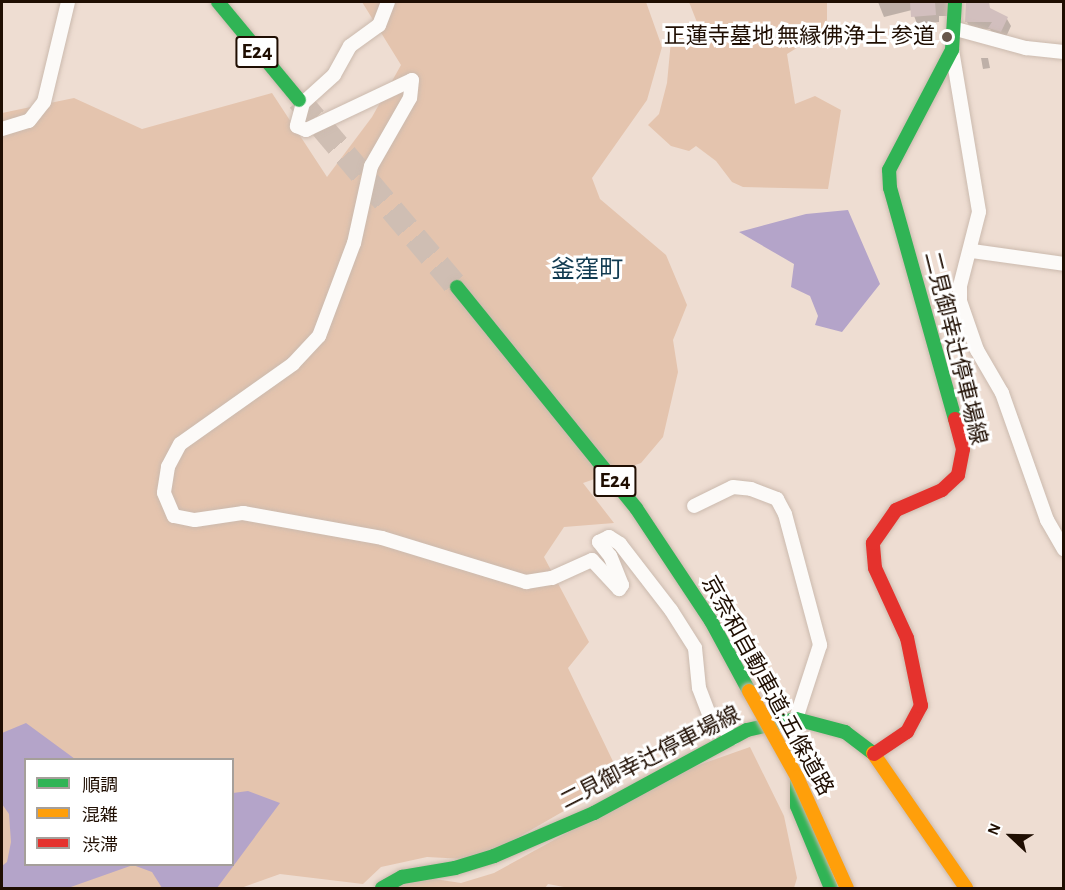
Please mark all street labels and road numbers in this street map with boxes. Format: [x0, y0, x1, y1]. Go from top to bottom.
road number: E24 [234, 34, 280, 70]
street label: 二見御幸辻停車場線 [918, 249, 992, 447]
road number: E24 [592, 463, 638, 499]
street label: 京奈和自動車道;五條道路 [696, 572, 838, 800]
street label: 二見御幸辻停車場線 [556, 701, 744, 815]

